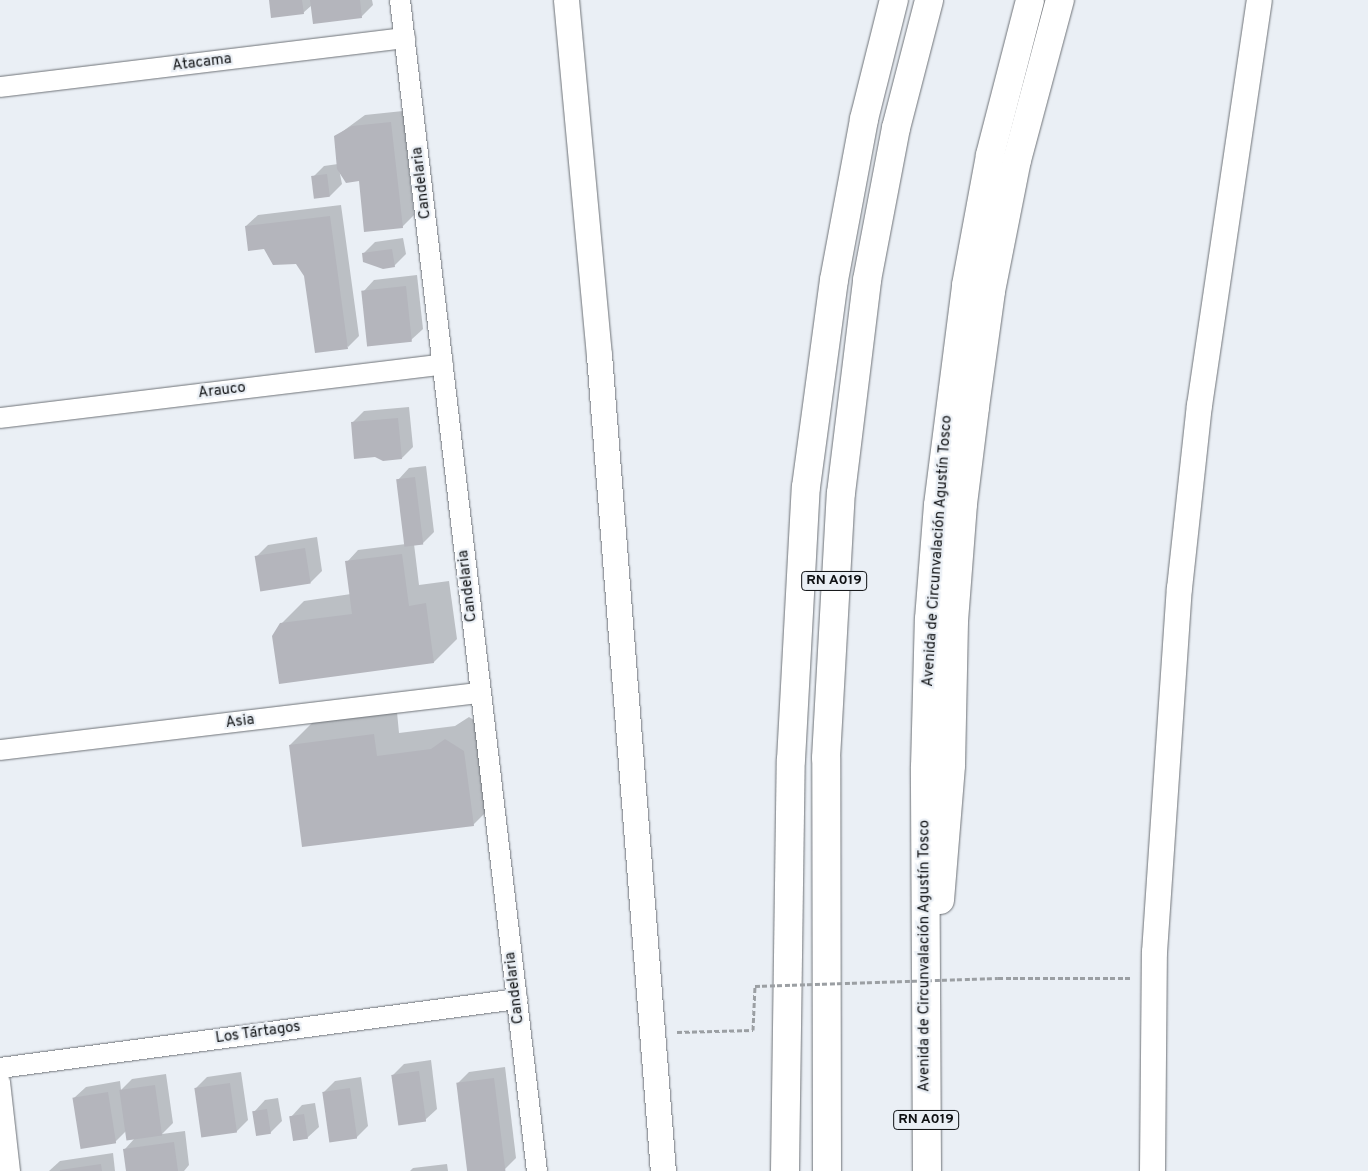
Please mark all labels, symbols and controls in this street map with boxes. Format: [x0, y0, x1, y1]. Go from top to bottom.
street label: Atacama [171, 50, 233, 76]
street label: Candelaria [409, 146, 435, 220]
street label: Arauco [197, 379, 247, 403]
street label: Avenida de Circunvalación Agustín Tosco [919, 414, 957, 688]
street label: Candelaria [455, 549, 481, 623]
road number: RN A019 [800, 570, 868, 592]
street label: Asia [225, 711, 255, 733]
street label: Avenida de Circunvalación Agustín Tosco [916, 819, 934, 1093]
street label: Candelaria [502, 951, 528, 1025]
street label: Los Tártagos [214, 1018, 302, 1048]
road number: RN A019 [892, 1108, 960, 1132]

